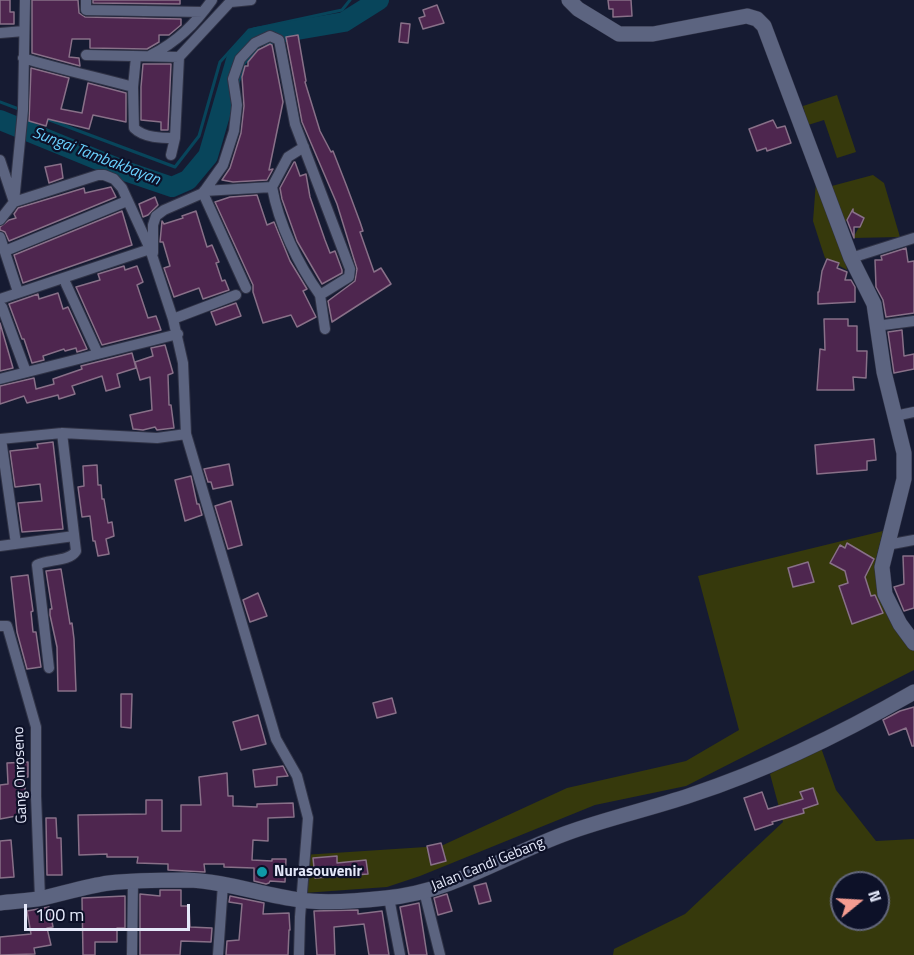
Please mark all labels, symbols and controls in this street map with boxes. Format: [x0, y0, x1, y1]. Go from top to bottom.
water label: Sungai Tambakbayan [30, 124, 162, 190]
street label: Gang Onroseno [10, 726, 32, 824]
street label: Jalan Candi Gebang [429, 834, 547, 896]
place label: Nurasouvenir [274, 863, 362, 881]
marker: Nurasouvenir [255, 865, 269, 879]
north arrow [830, 871, 890, 931]
text: N [862, 887, 888, 905]
scale bar [27, 892, 194, 930]
text: 100 m [35, 901, 84, 928]

